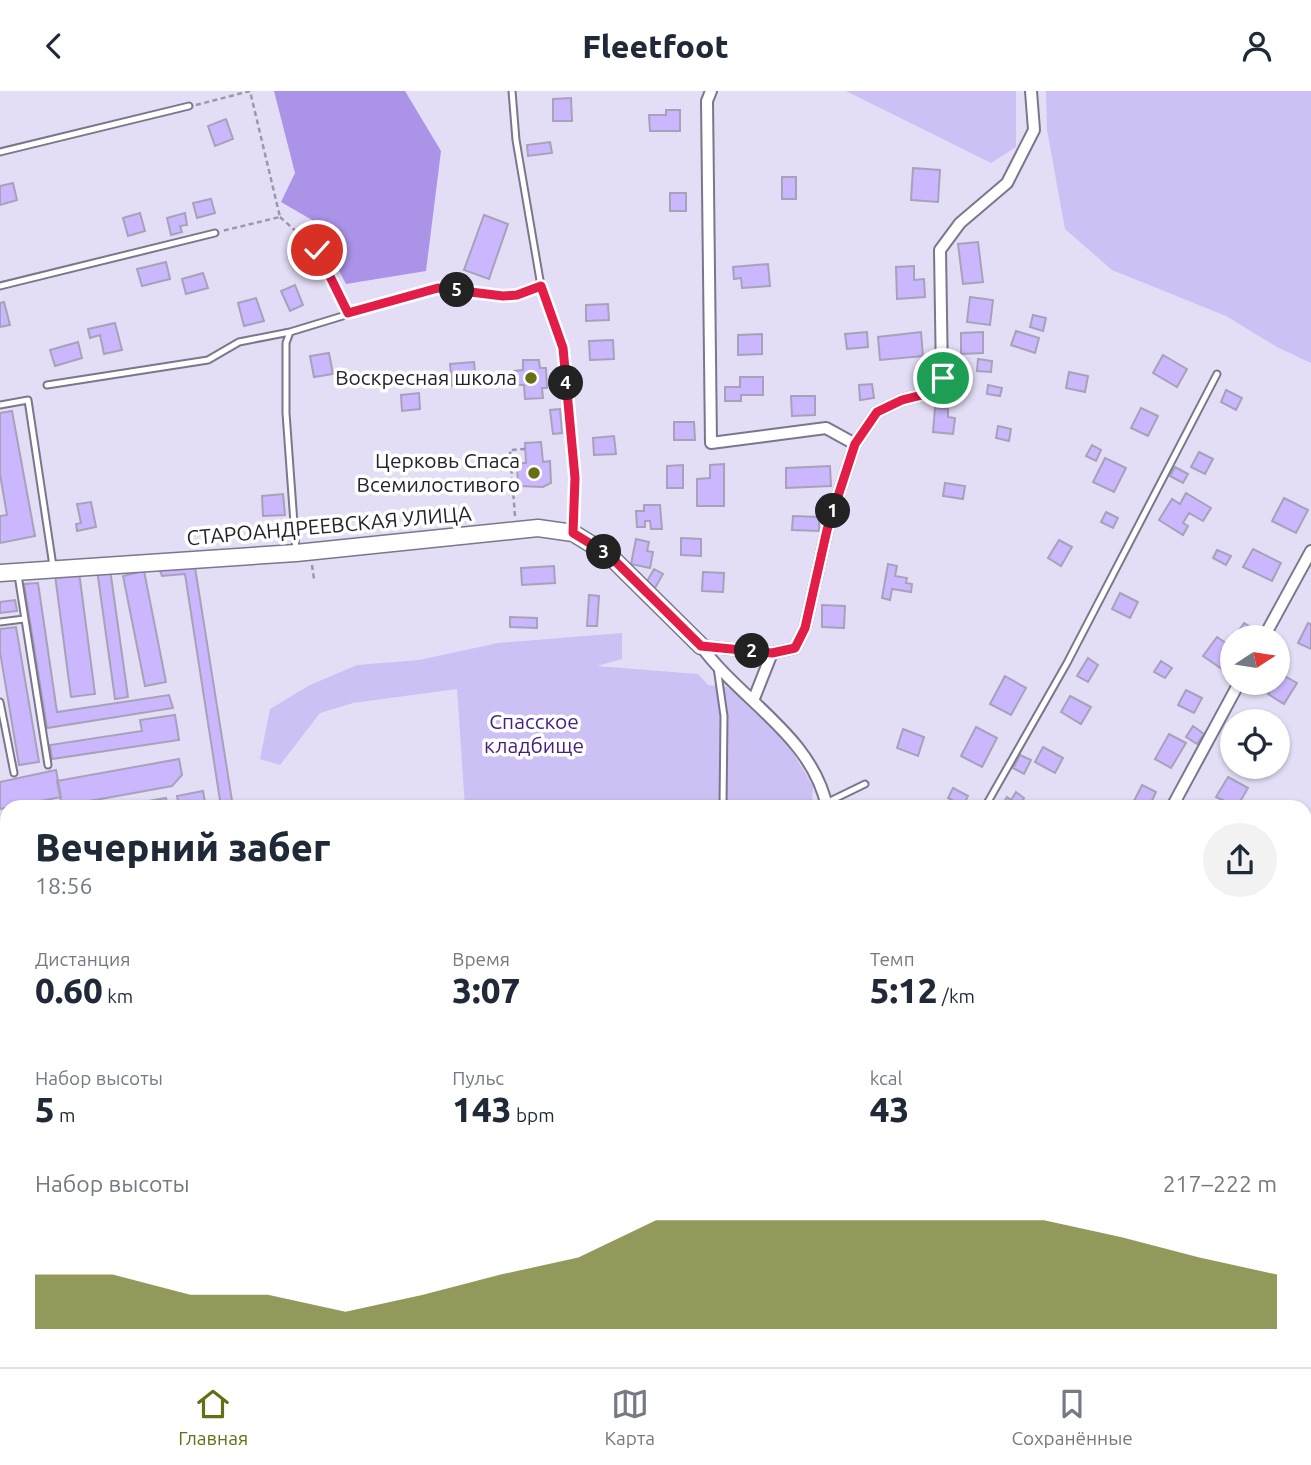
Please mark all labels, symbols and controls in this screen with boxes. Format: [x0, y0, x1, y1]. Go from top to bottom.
icon: back [35, 27, 73, 65]
icon: person [1238, 27, 1276, 65]
text: Fleetfoot [582, 28, 729, 64]
pin [287, 220, 347, 280]
icon: check [298, 231, 336, 269]
pin: 5 [440, 273, 475, 307]
text: 5 [451, 278, 462, 300]
pin [913, 348, 973, 408]
icon: arrive [924, 359, 962, 397]
place label: Воскресная школа [335, 365, 517, 389]
pin: 4 [548, 365, 584, 401]
marker: Воскресная школа [523, 370, 539, 386]
text: 4 [560, 371, 571, 393]
place label: Церковь Спаса Всемилостивого [357, 448, 520, 496]
marker: Церковь Спаса Всемилостивого [526, 465, 542, 481]
pin: 1 [816, 493, 850, 529]
text: 1 [827, 499, 838, 521]
street label: СТАРОАНДРЕЕВСКАЯ УЛИЦА [185, 501, 473, 549]
pin: 3 [586, 535, 622, 569]
text: 3 [598, 540, 609, 562]
north arrow [1220, 625, 1290, 695]
map controls [1220, 625, 1290, 779]
pin: 2 [734, 633, 770, 669]
text: 2 [746, 639, 757, 661]
park label: Спасское кладбище [484, 709, 584, 757]
button: locate [1220, 709, 1290, 779]
button: share [1203, 823, 1277, 897]
text: Вечерний забег [35, 826, 330, 868]
text: 18:56 [35, 873, 93, 898]
text: Дистанция [35, 948, 130, 970]
text: Время [452, 948, 510, 970]
text: Темп [870, 948, 915, 970]
text: 0.60 [35, 970, 103, 1010]
text: 3:07 [452, 970, 520, 1010]
text: 5:12 [870, 970, 938, 1010]
text: km [103, 985, 133, 1007]
text: /km [938, 985, 975, 1007]
text: Набор высоты [35, 1067, 163, 1089]
text: Пульс [452, 1067, 504, 1089]
text: kcal [870, 1067, 902, 1089]
text: 5 [35, 1089, 55, 1129]
text: 143 [452, 1089, 512, 1129]
text: 43 [870, 1089, 909, 1129]
text: m [55, 1104, 76, 1126]
text: bpm [512, 1104, 555, 1126]
text: Набор высоты [35, 1171, 190, 1196]
text: 217–222 m [1163, 1171, 1277, 1196]
tab: Главная [178, 1385, 248, 1449]
tab: Карта [604, 1385, 655, 1449]
tab: Сохранённые [1011, 1385, 1133, 1449]

